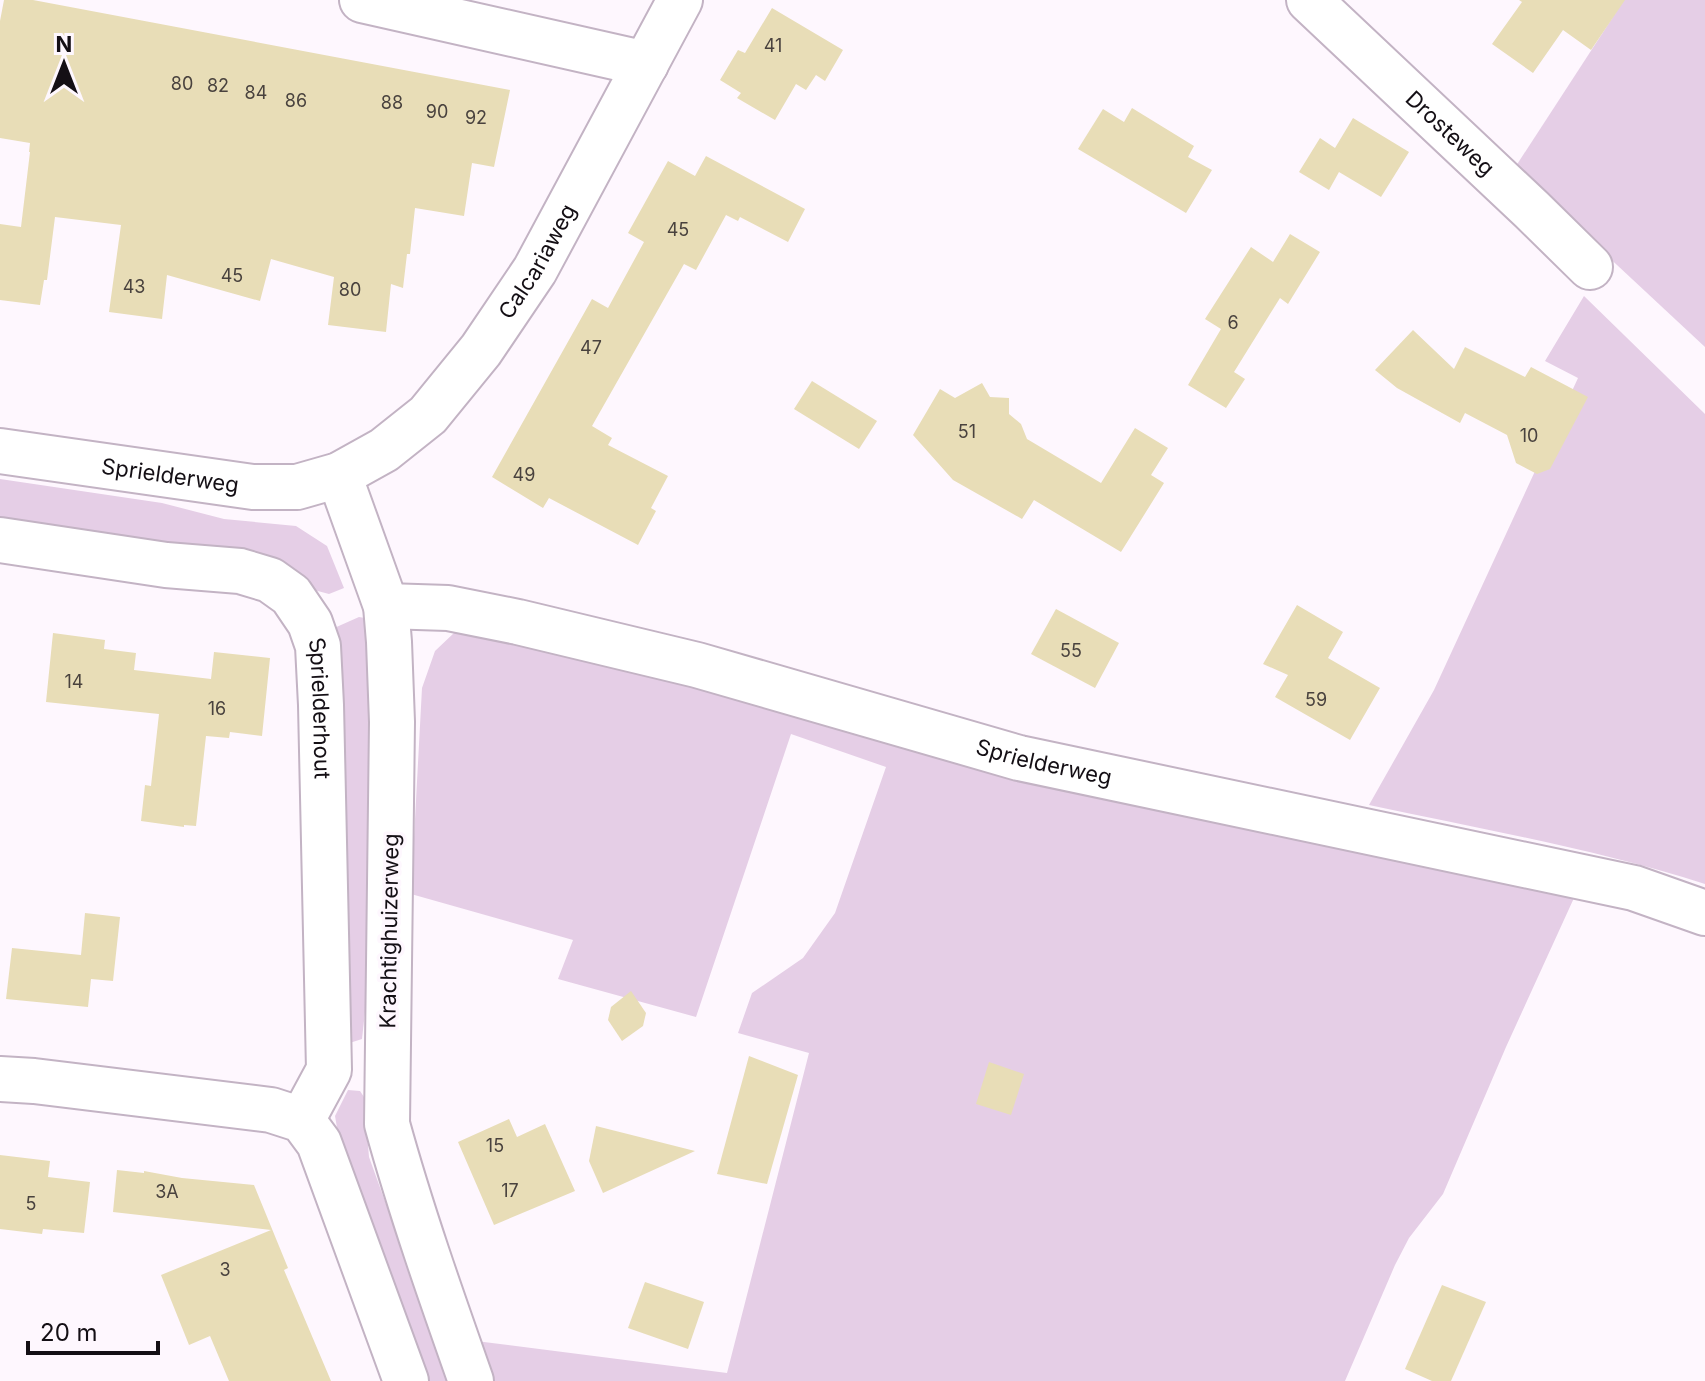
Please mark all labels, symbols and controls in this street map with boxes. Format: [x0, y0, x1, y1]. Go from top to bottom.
north arrow [24, 24, 104, 104]
text: N [56, 31, 72, 57]
house number: 41 [764, 35, 782, 56]
house number: 80 [171, 73, 193, 94]
house number: 82 [207, 75, 229, 96]
house number: 84 [245, 82, 267, 103]
street label: Drosteweg [1401, 85, 1500, 181]
house number: 86 [285, 90, 307, 111]
house number: 88 [381, 92, 403, 113]
house number: 90 [426, 101, 448, 122]
house number: 92 [465, 107, 487, 128]
street label: Calcariaweg [493, 199, 581, 324]
house number: 45 [667, 219, 689, 240]
house number: 45 [221, 265, 243, 286]
house number: 43 [123, 276, 145, 297]
house number: 80 [339, 279, 361, 300]
house number: 6 [1227, 312, 1239, 333]
house number: 47 [580, 337, 602, 358]
house number: 51 [958, 421, 976, 442]
house number: 10 [1520, 425, 1538, 446]
street label: Sprielderweg [100, 453, 241, 498]
house number: 49 [513, 464, 535, 485]
street label: Sprielderhout [303, 634, 336, 779]
house number: 55 [1060, 640, 1082, 661]
house number: 14 [65, 671, 83, 692]
house number: 59 [1305, 689, 1327, 710]
house number: 16 [208, 698, 226, 719]
street label: Sprielderweg [973, 733, 1114, 790]
street label: Krachtighuizerweg [374, 833, 404, 1029]
house number: 15 [486, 1135, 504, 1156]
house number: 17 [501, 1180, 519, 1201]
house number: 3A [155, 1181, 179, 1202]
house number: 5 [26, 1193, 36, 1214]
house number: 3 [219, 1259, 231, 1280]
scale bar [28, 1305, 158, 1355]
text: 20 m [40, 1318, 98, 1347]

